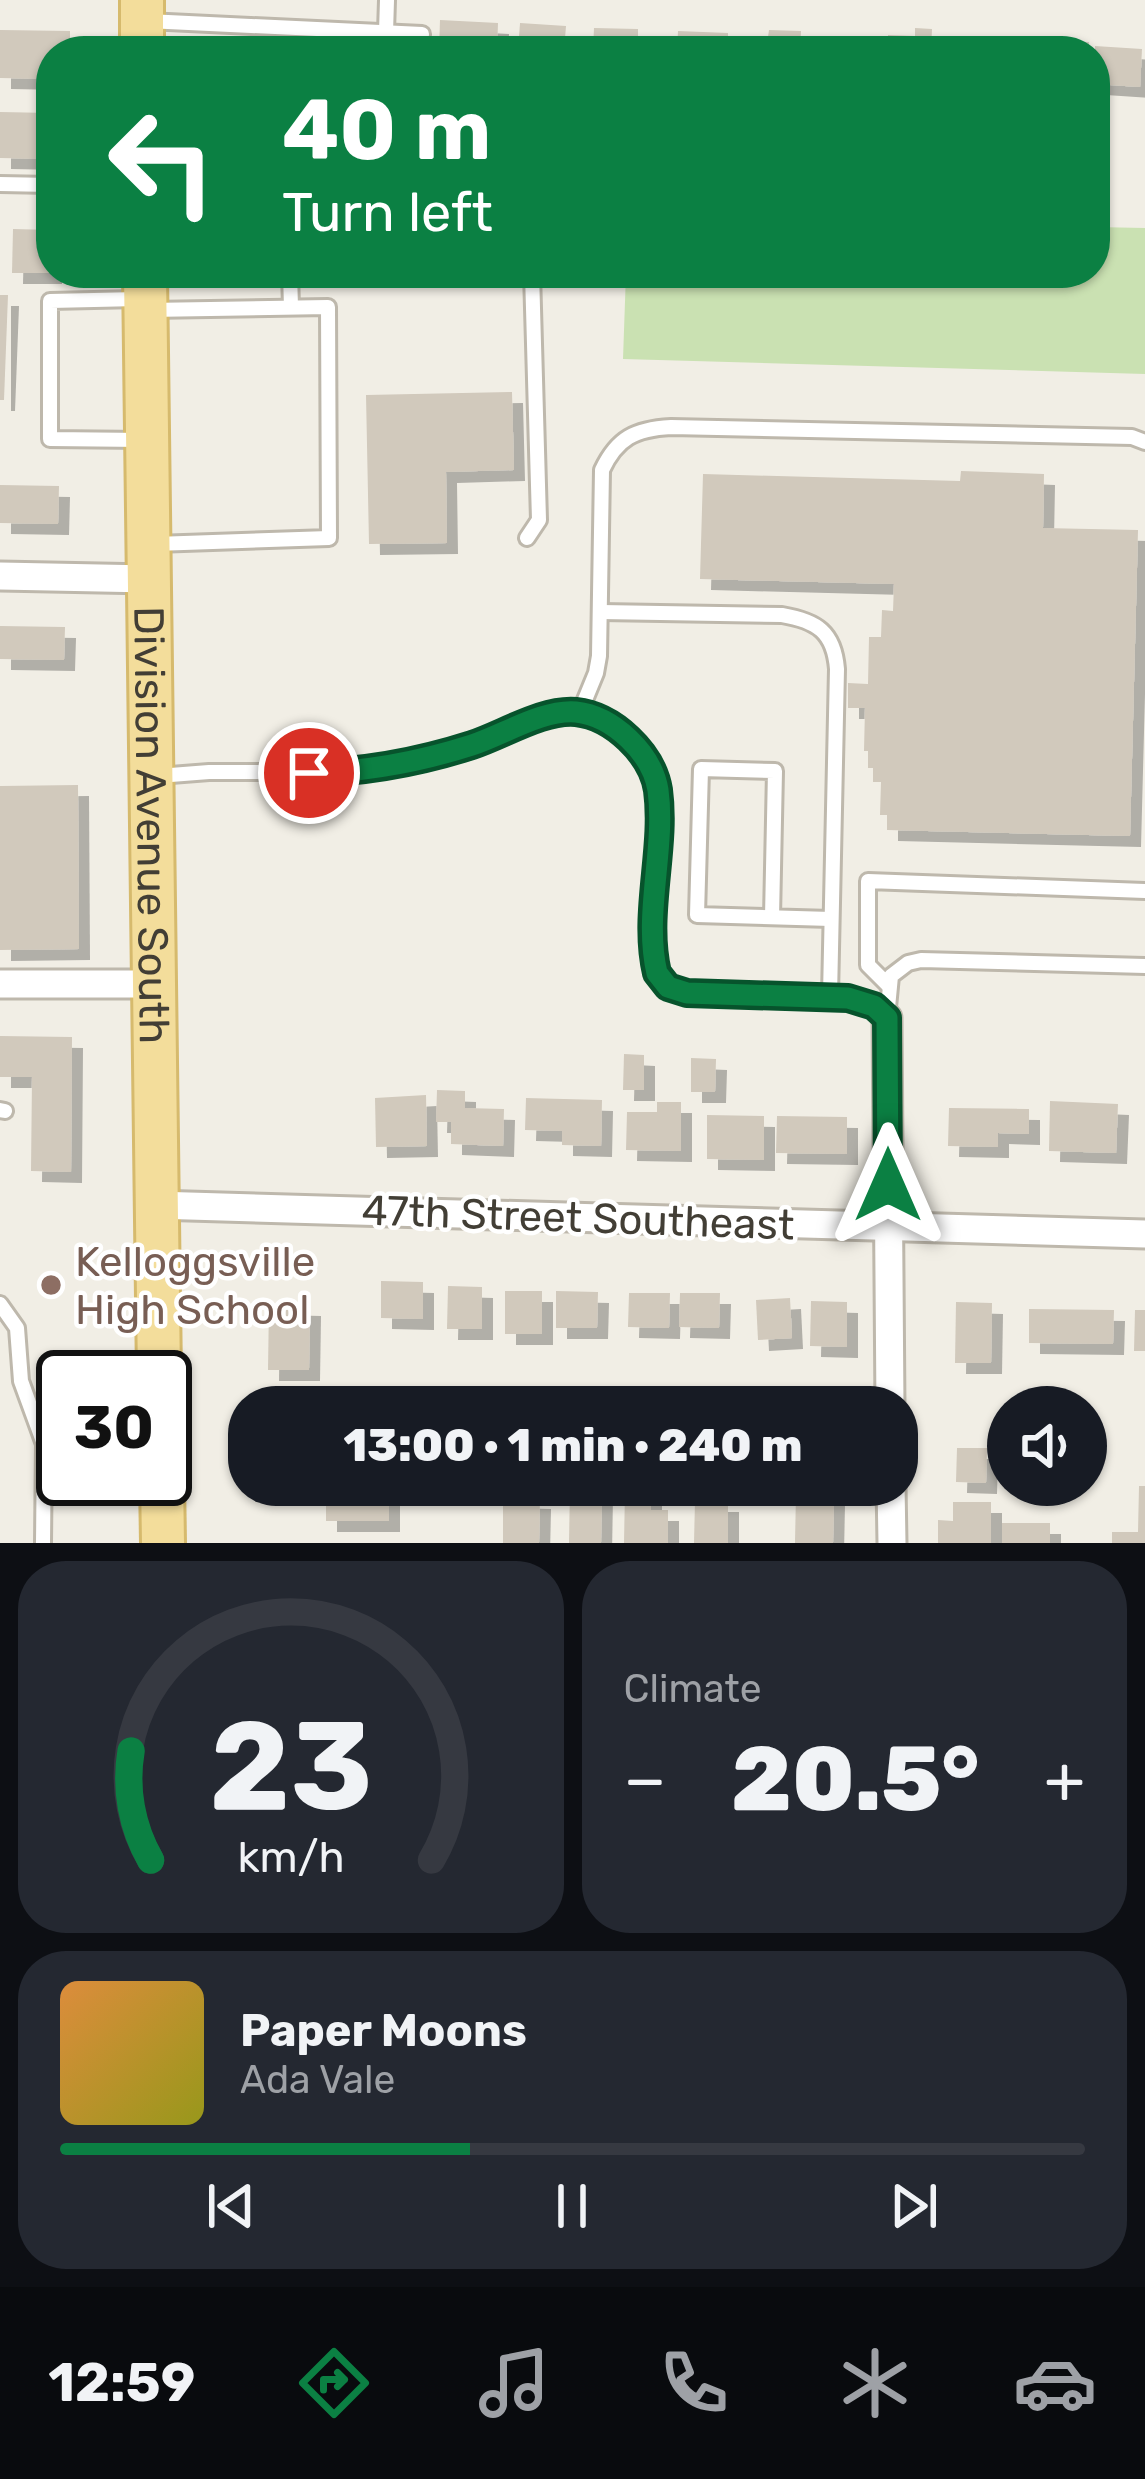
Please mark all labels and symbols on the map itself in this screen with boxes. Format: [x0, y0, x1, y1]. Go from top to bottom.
street label: Division Avenue South [123, 606, 179, 1044]
pin [258, 722, 360, 824]
position arrow [825, 1122, 951, 1248]
street label: 47th Street Southeast [361, 1185, 795, 1251]
place label: Kelloggsville High School [75, 1237, 315, 1335]
marker: Kelloggsville High School [38, 1272, 64, 1298]
speed limit sign: 30 [36, 1350, 192, 1506]

